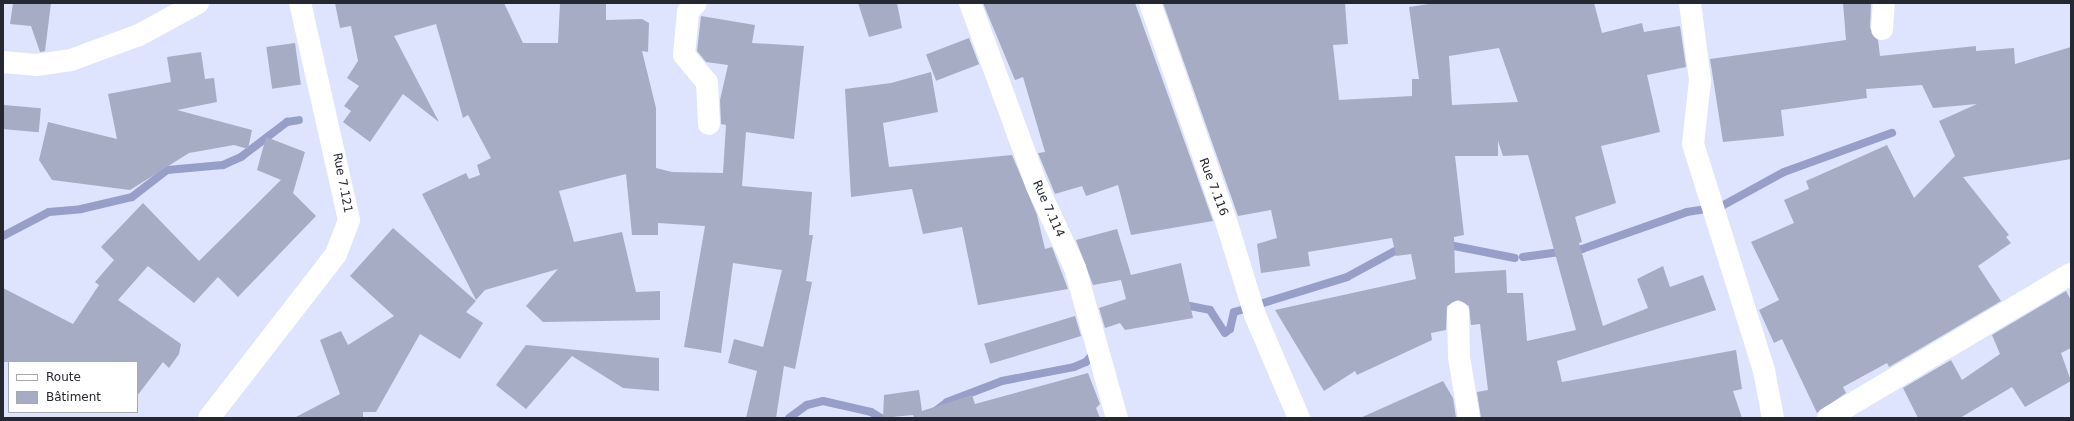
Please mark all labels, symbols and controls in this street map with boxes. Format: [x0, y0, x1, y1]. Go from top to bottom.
street label: Rue 7.121 [329, 152, 355, 214]
street label: Rue 7.116 [1195, 156, 1231, 218]
street label: Rue 7.114 [1029, 178, 1067, 240]
legend [8, 361, 138, 413]
text: Route [46, 370, 81, 384]
text: Bâtiment [46, 390, 101, 404]

